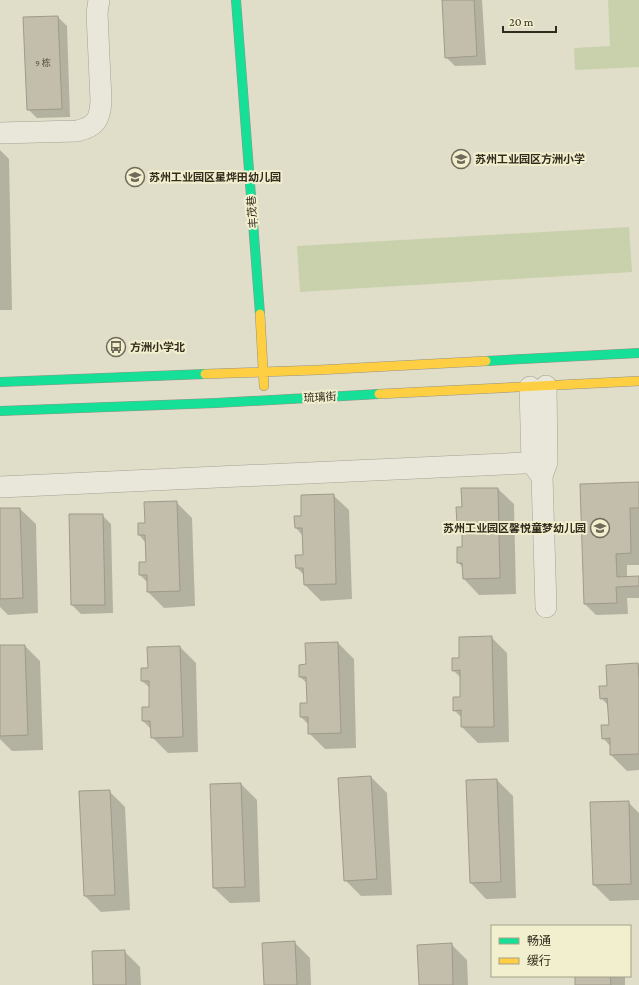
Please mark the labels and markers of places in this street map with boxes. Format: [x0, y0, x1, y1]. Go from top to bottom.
school or university icon: 苏州工业园区方洲小学 [450, 148, 472, 170]
place label: 苏州工业园区方洲小学 [475, 153, 585, 165]
school or university icon: 苏州工业园区星烨田幼儿园 [124, 166, 146, 188]
place label: 苏州工业园区星烨田幼儿园 [149, 171, 281, 183]
bus stop icon: 方洲小学北 [105, 336, 127, 358]
place label: 方洲小学北 [130, 341, 185, 353]
school or university icon: 苏州工业园区馨悦童梦幼儿园 [589, 517, 611, 539]
place label: 苏州工业园区馨悦童梦幼儿园 [443, 522, 586, 534]

